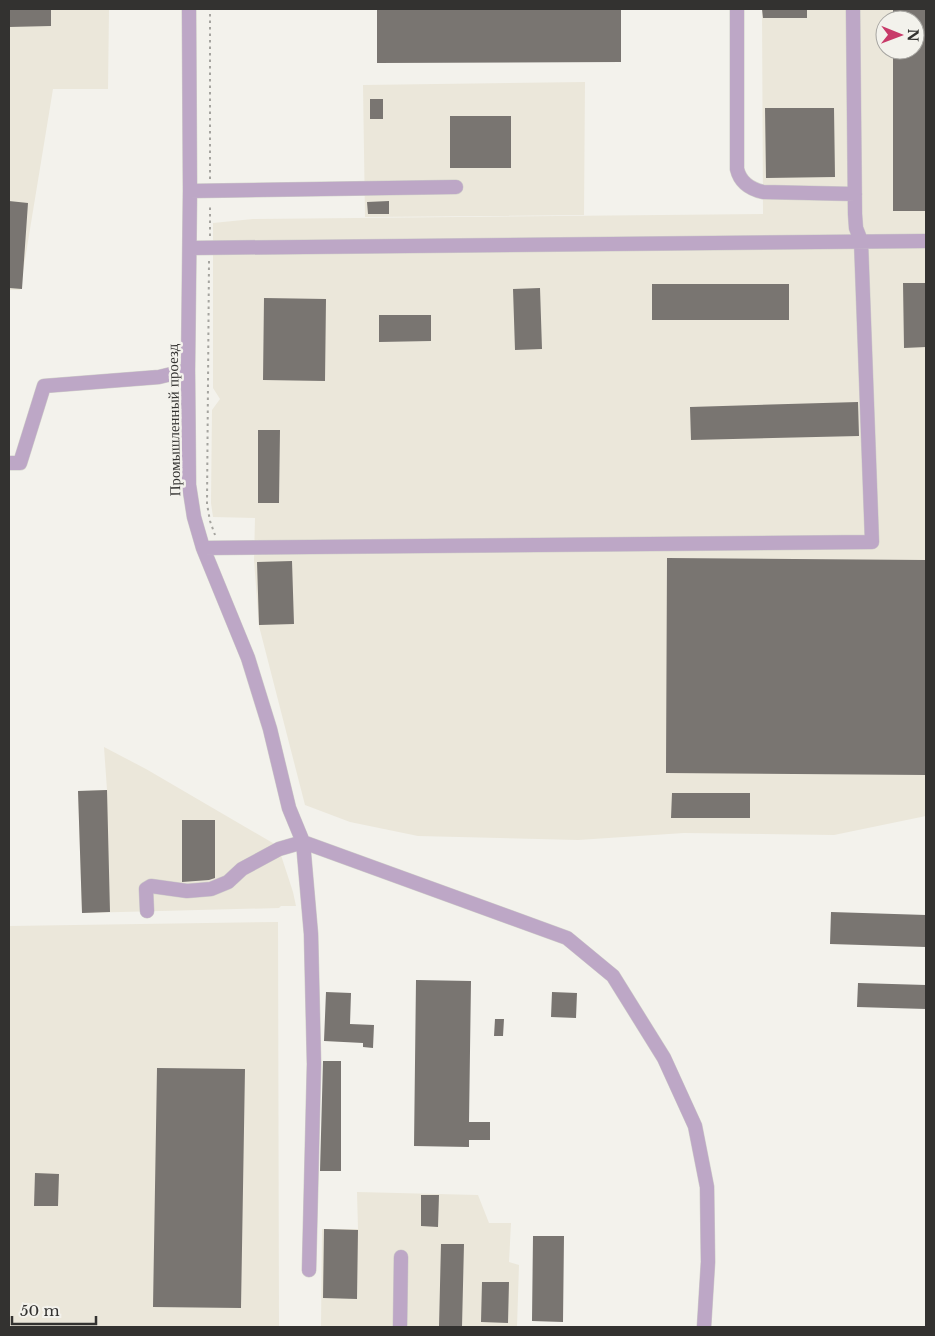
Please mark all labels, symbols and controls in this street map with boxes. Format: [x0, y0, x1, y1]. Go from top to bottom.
north arrow [875, 10, 925, 60]
text: N [904, 28, 922, 42]
street label: Промышленный проезд [163, 343, 184, 496]
scale bar [12, 1294, 96, 1326]
text: 50 m [20, 1301, 60, 1320]

